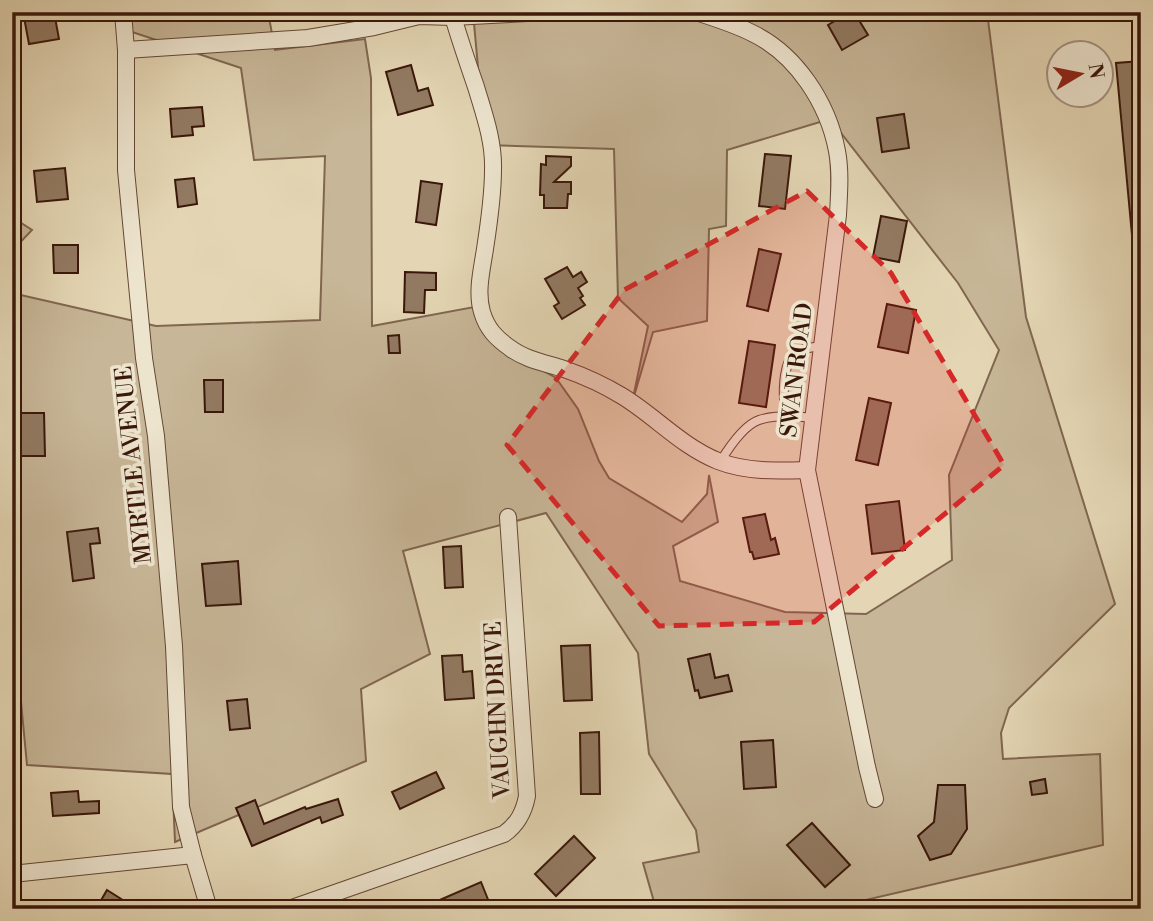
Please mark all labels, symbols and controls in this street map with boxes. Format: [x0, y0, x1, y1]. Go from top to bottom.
north arrow [1044, 38, 1114, 108]
text: N [1083, 62, 1109, 81]
street label: SWAN ROAD [775, 301, 819, 439]
street label: MYRTLE AVENUE [110, 365, 158, 565]
street label: VAUGHN DRIVE [479, 621, 517, 800]

